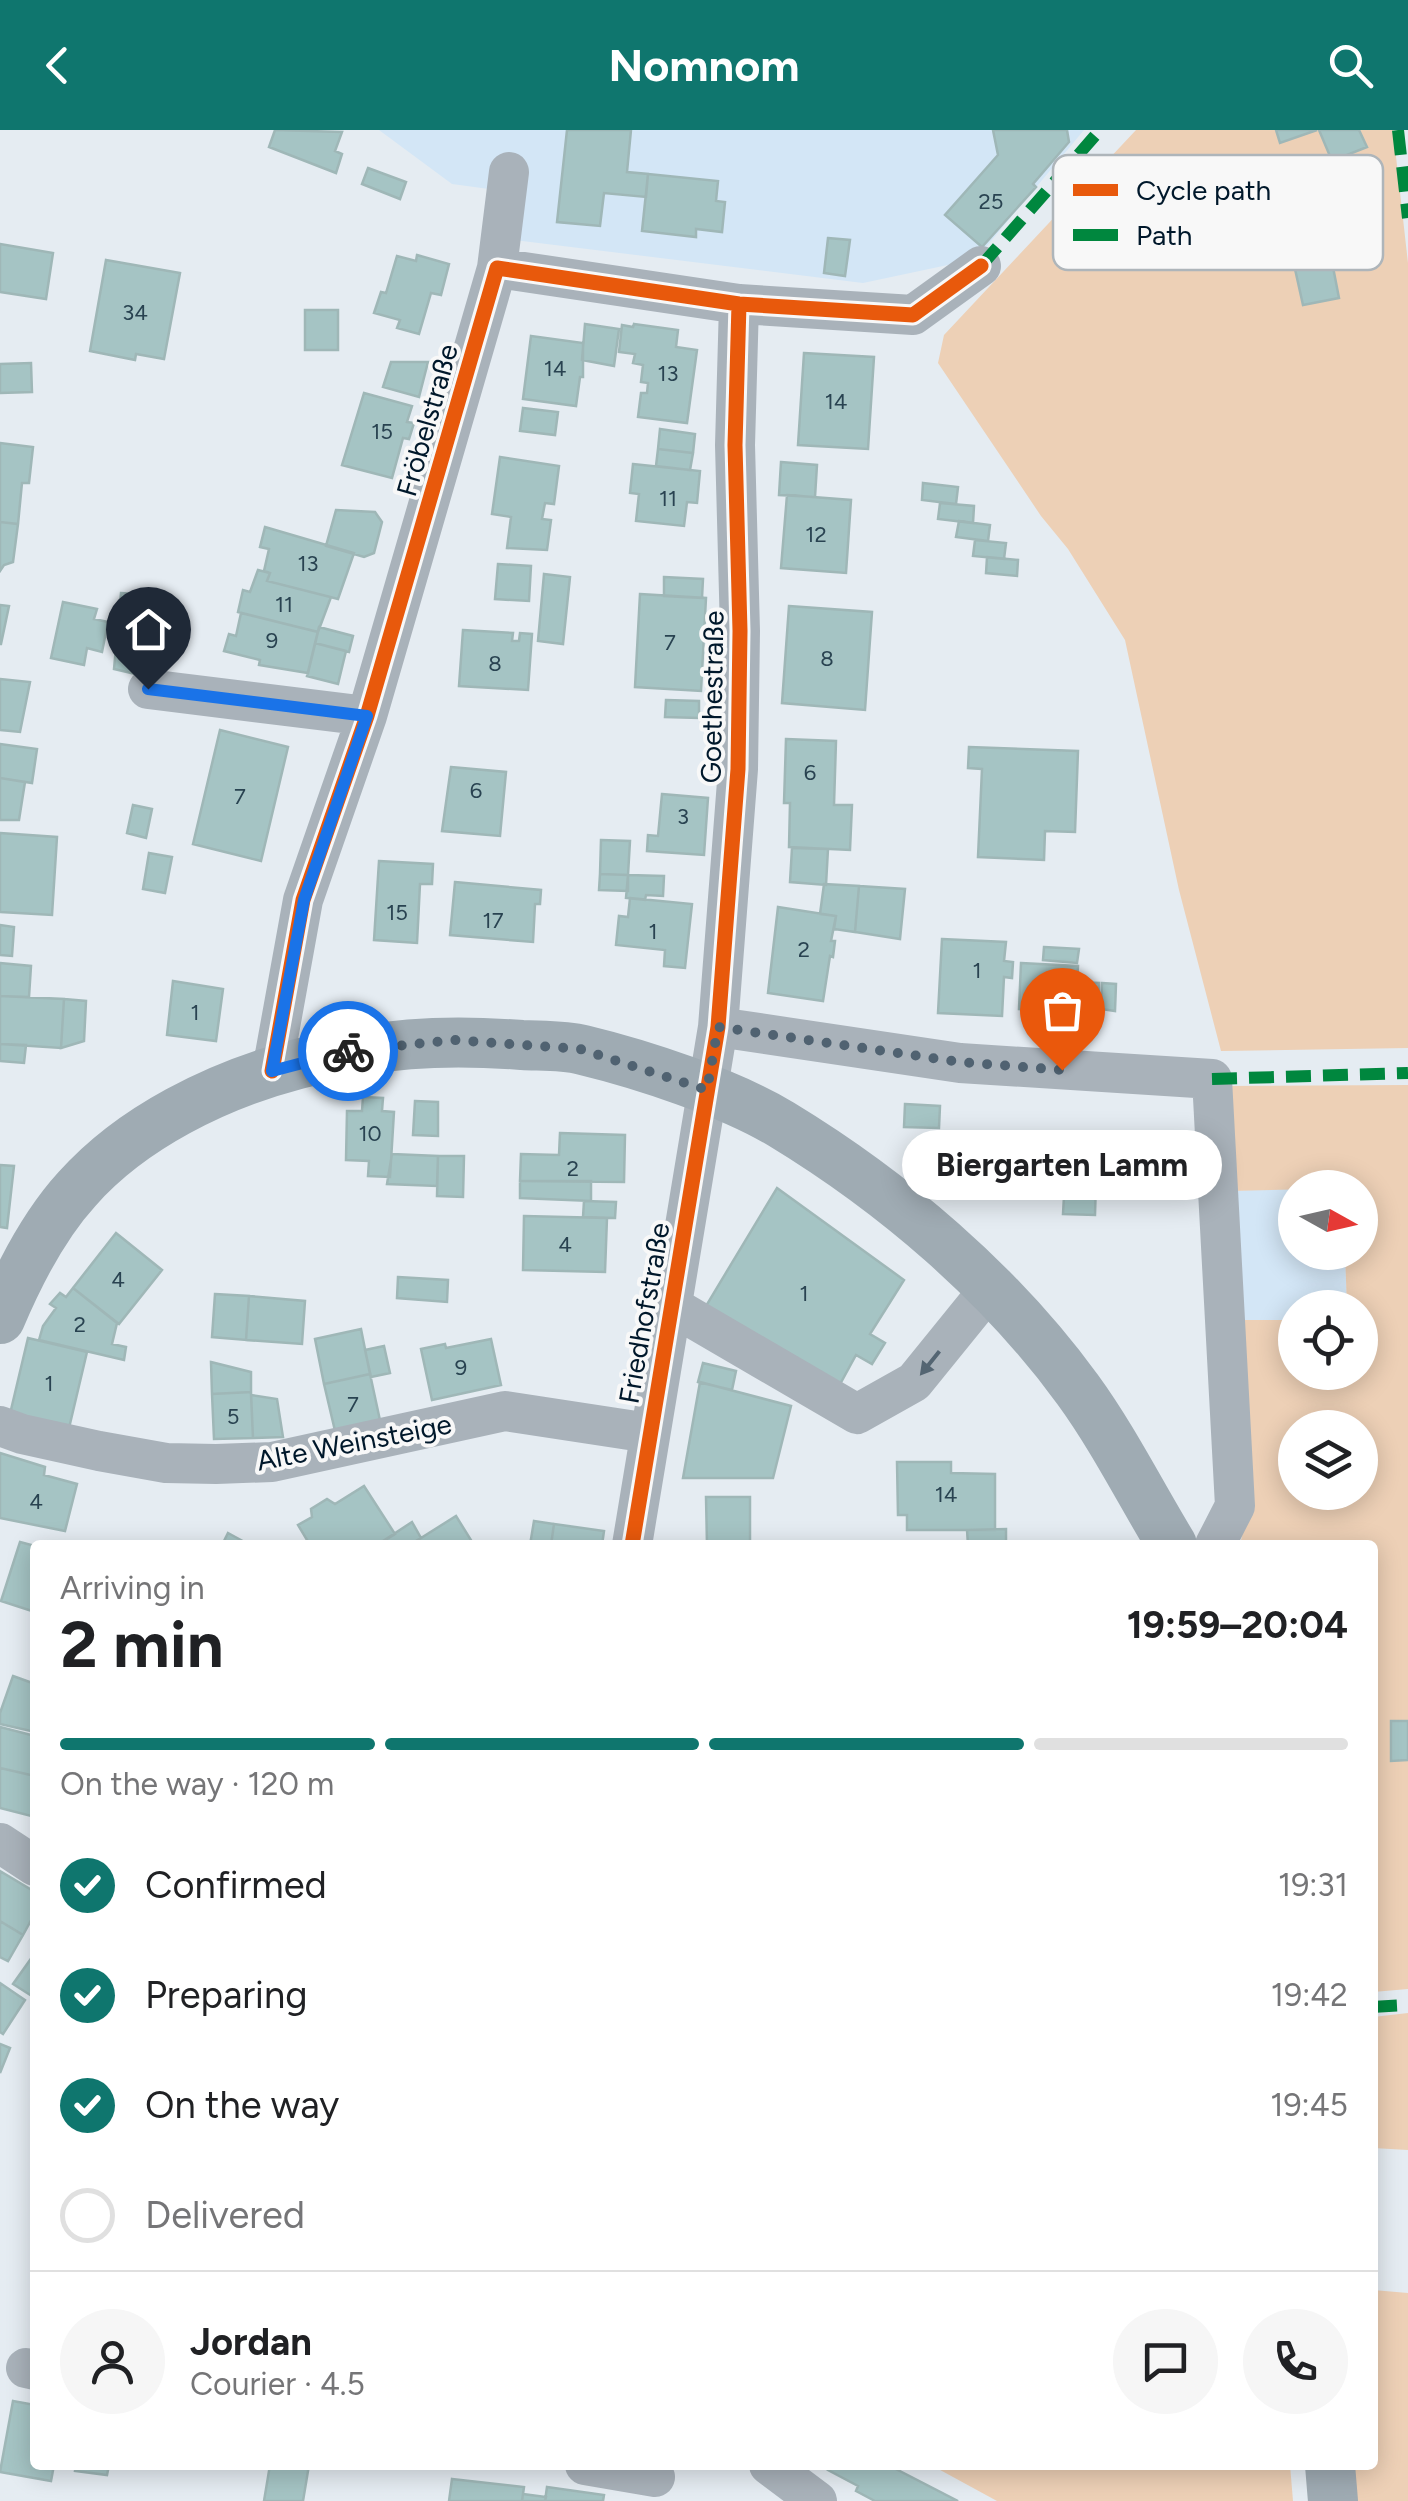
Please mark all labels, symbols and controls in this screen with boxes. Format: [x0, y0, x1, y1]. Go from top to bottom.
icon: back [30, 38, 85, 93]
text: Nomnom [608, 38, 800, 92]
icon: search [1323, 38, 1378, 93]
legend [1053, 155, 1383, 270]
text: Cycle path [1136, 173, 1271, 207]
house number: 25 [979, 188, 1003, 215]
text: Path [1136, 218, 1192, 252]
house number: 34 [122, 299, 148, 326]
street label: Fröbelstraße [389, 340, 465, 500]
house number: 14 [544, 355, 566, 382]
house number: 13 [657, 360, 679, 387]
house number: 14 [825, 388, 847, 415]
house number: 15 [371, 418, 393, 445]
house number: 11 [659, 485, 677, 512]
house number: 12 [805, 521, 827, 548]
house number: 13 [297, 550, 319, 577]
pin [106, 587, 191, 690]
house number: 11 [275, 591, 293, 618]
icon: home [121, 602, 176, 657]
street label: Goethestraße [693, 610, 731, 784]
house number: 9 [266, 627, 278, 654]
house number: 7 [664, 629, 676, 656]
house number: 8 [820, 645, 834, 672]
house number: 8 [488, 650, 502, 677]
house number: 6 [804, 759, 816, 786]
house number: 6 [470, 777, 482, 804]
house number: 7 [234, 783, 246, 810]
house number: 3 [677, 803, 689, 830]
house number: 15 [386, 899, 408, 926]
house number: 17 [483, 907, 504, 934]
house number: 1 [648, 918, 658, 945]
house number: 2 [798, 936, 810, 963]
house number: 1 [972, 957, 982, 984]
pin [1020, 968, 1105, 1071]
icon: bag [1035, 983, 1090, 1038]
house number: 1 [190, 999, 200, 1026]
courier [298, 1001, 398, 1101]
icon: bike [321, 1024, 376, 1079]
house number: 10 [358, 1120, 382, 1147]
callout: Biergarten Lamm [902, 1130, 1222, 1200]
text: Biergarten Lamm [936, 1146, 1188, 1184]
house number: 2 [567, 1155, 579, 1182]
north arrow [1278, 1170, 1378, 1270]
map controls [1278, 1170, 1378, 1510]
street label: Friedhofstraße [611, 1220, 677, 1406]
house number: 4 [558, 1231, 572, 1258]
house number: 4 [111, 1266, 125, 1293]
house number: 1 [799, 1280, 809, 1307]
button: locate [1278, 1290, 1378, 1390]
house number: 2 [74, 1311, 86, 1338]
one-way arrow [920, 1351, 941, 1376]
house number: 9 [455, 1354, 467, 1381]
house number: 1 [44, 1370, 54, 1397]
house number: 7 [347, 1391, 359, 1418]
house number: 5 [227, 1403, 239, 1430]
street label: Alte Weinsteige [254, 1406, 454, 1478]
button: layers [1278, 1410, 1378, 1510]
house number: 14 [935, 1481, 957, 1508]
house number: 4 [29, 1488, 43, 1515]
text: Arriving in [60, 1569, 205, 1607]
text: 19:59–20:04 [1127, 1602, 1348, 1648]
text: 2 min [60, 1605, 224, 1683]
text: On the way · 120 m [60, 1765, 334, 1803]
icon: check [60, 1858, 115, 1913]
text: Confirmed [145, 1862, 327, 1908]
text: 19:31 [1278, 1866, 1348, 1904]
icon: check [60, 1968, 115, 2023]
text: Preparing [145, 1972, 307, 2018]
text: 19:42 [1271, 1976, 1348, 2014]
icon: check [60, 2078, 115, 2133]
text: On the way [145, 2082, 339, 2128]
text: 19:45 [1270, 2086, 1348, 2124]
text: Delivered [145, 2192, 305, 2238]
button: person [60, 2309, 165, 2414]
button: chat [1113, 2309, 1218, 2414]
button: phone [1243, 2309, 1348, 2414]
text: Jordan [190, 2319, 312, 2365]
text: Courier · 4.5 [190, 2365, 365, 2403]

